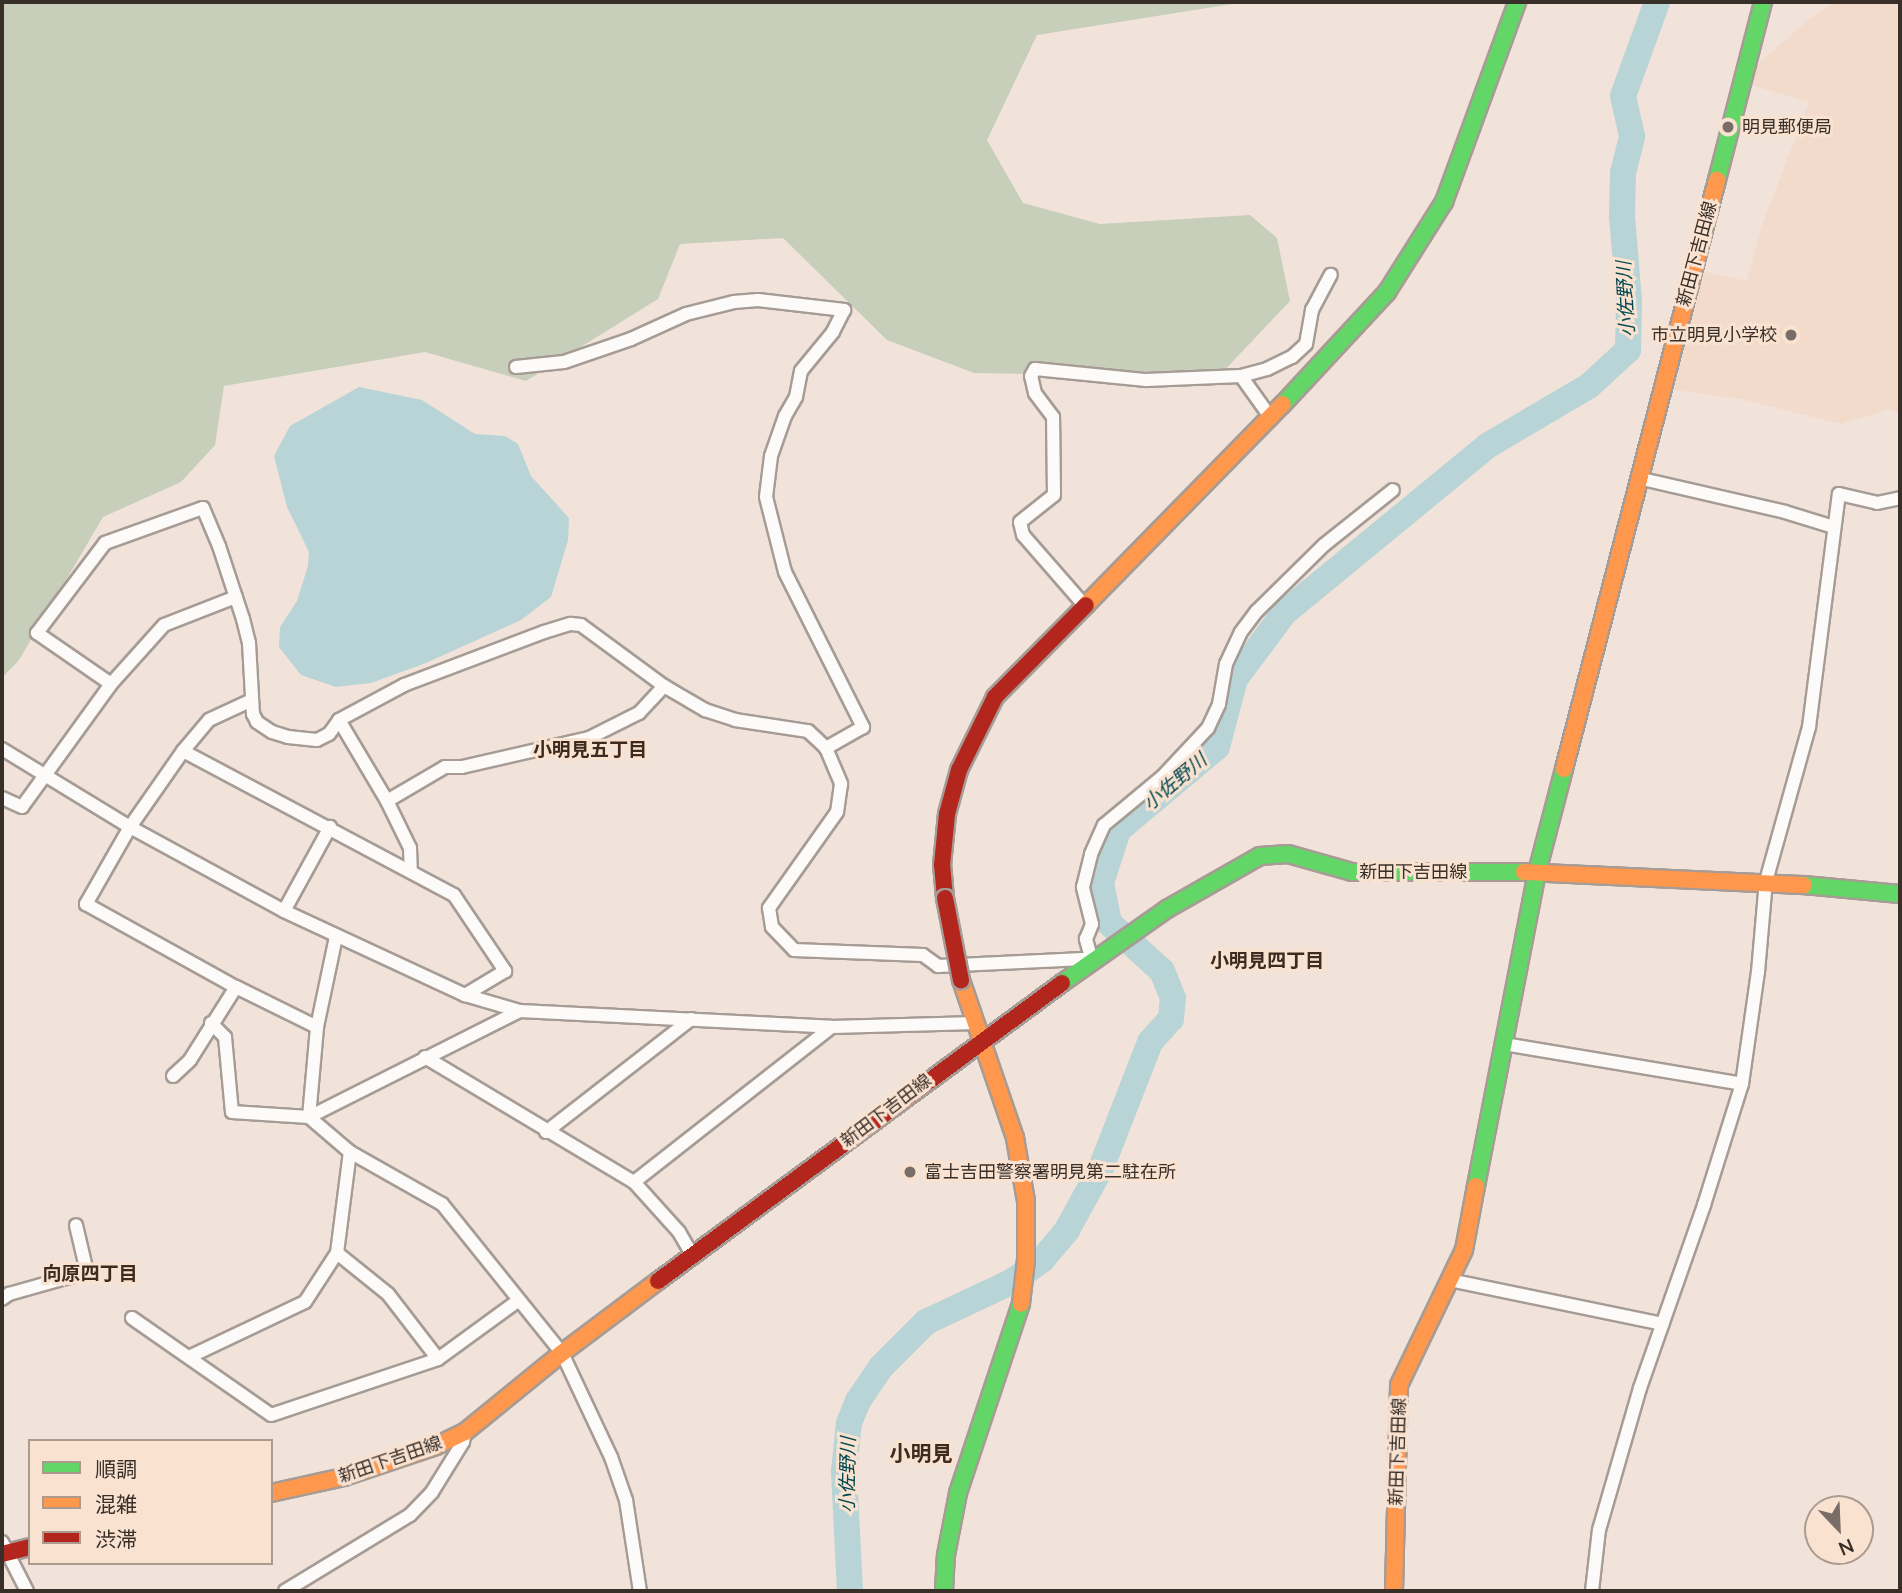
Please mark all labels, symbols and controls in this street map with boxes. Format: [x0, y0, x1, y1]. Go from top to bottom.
place label: 明見郵便局 [1742, 116, 1832, 138]
marker: 明見郵便局 [1720, 119, 1736, 135]
street label: 新田下吉田線 [1673, 199, 1721, 309]
water label: 小佐野川 [1613, 260, 1639, 338]
place label: 市立明見小学校 [1651, 324, 1777, 346]
marker: 市立明見小学校 [1783, 327, 1799, 343]
district label: 小明見五丁目 [533, 739, 647, 761]
water label: 小佐野川 [1139, 749, 1211, 815]
street label: 新田下吉田線 [1359, 861, 1467, 883]
district label: 小明見四丁目 [1210, 950, 1324, 972]
street label: 新田下吉田線 [836, 1070, 936, 1152]
place label: 富士吉田警察署明見第二駐在所 [924, 1161, 1176, 1183]
marker: 富士吉田警察署明見第二駐在所 [902, 1164, 918, 1180]
district label: 向原四丁目 [43, 1263, 137, 1285]
street label: 新田下吉田線 [1385, 1398, 1411, 1506]
street label: 新田下吉田線 [335, 1432, 445, 1488]
water label: 小佐野川 [836, 1437, 860, 1513]
legend [28, 1439, 273, 1565]
district label: 小明見 [890, 1440, 952, 1466]
text: 順調 [95, 1456, 137, 1482]
text: 混雑 [95, 1491, 137, 1517]
north arrow [1804, 1495, 1874, 1565]
text: 渋滞 [95, 1526, 137, 1552]
text: N [1835, 1534, 1858, 1561]

